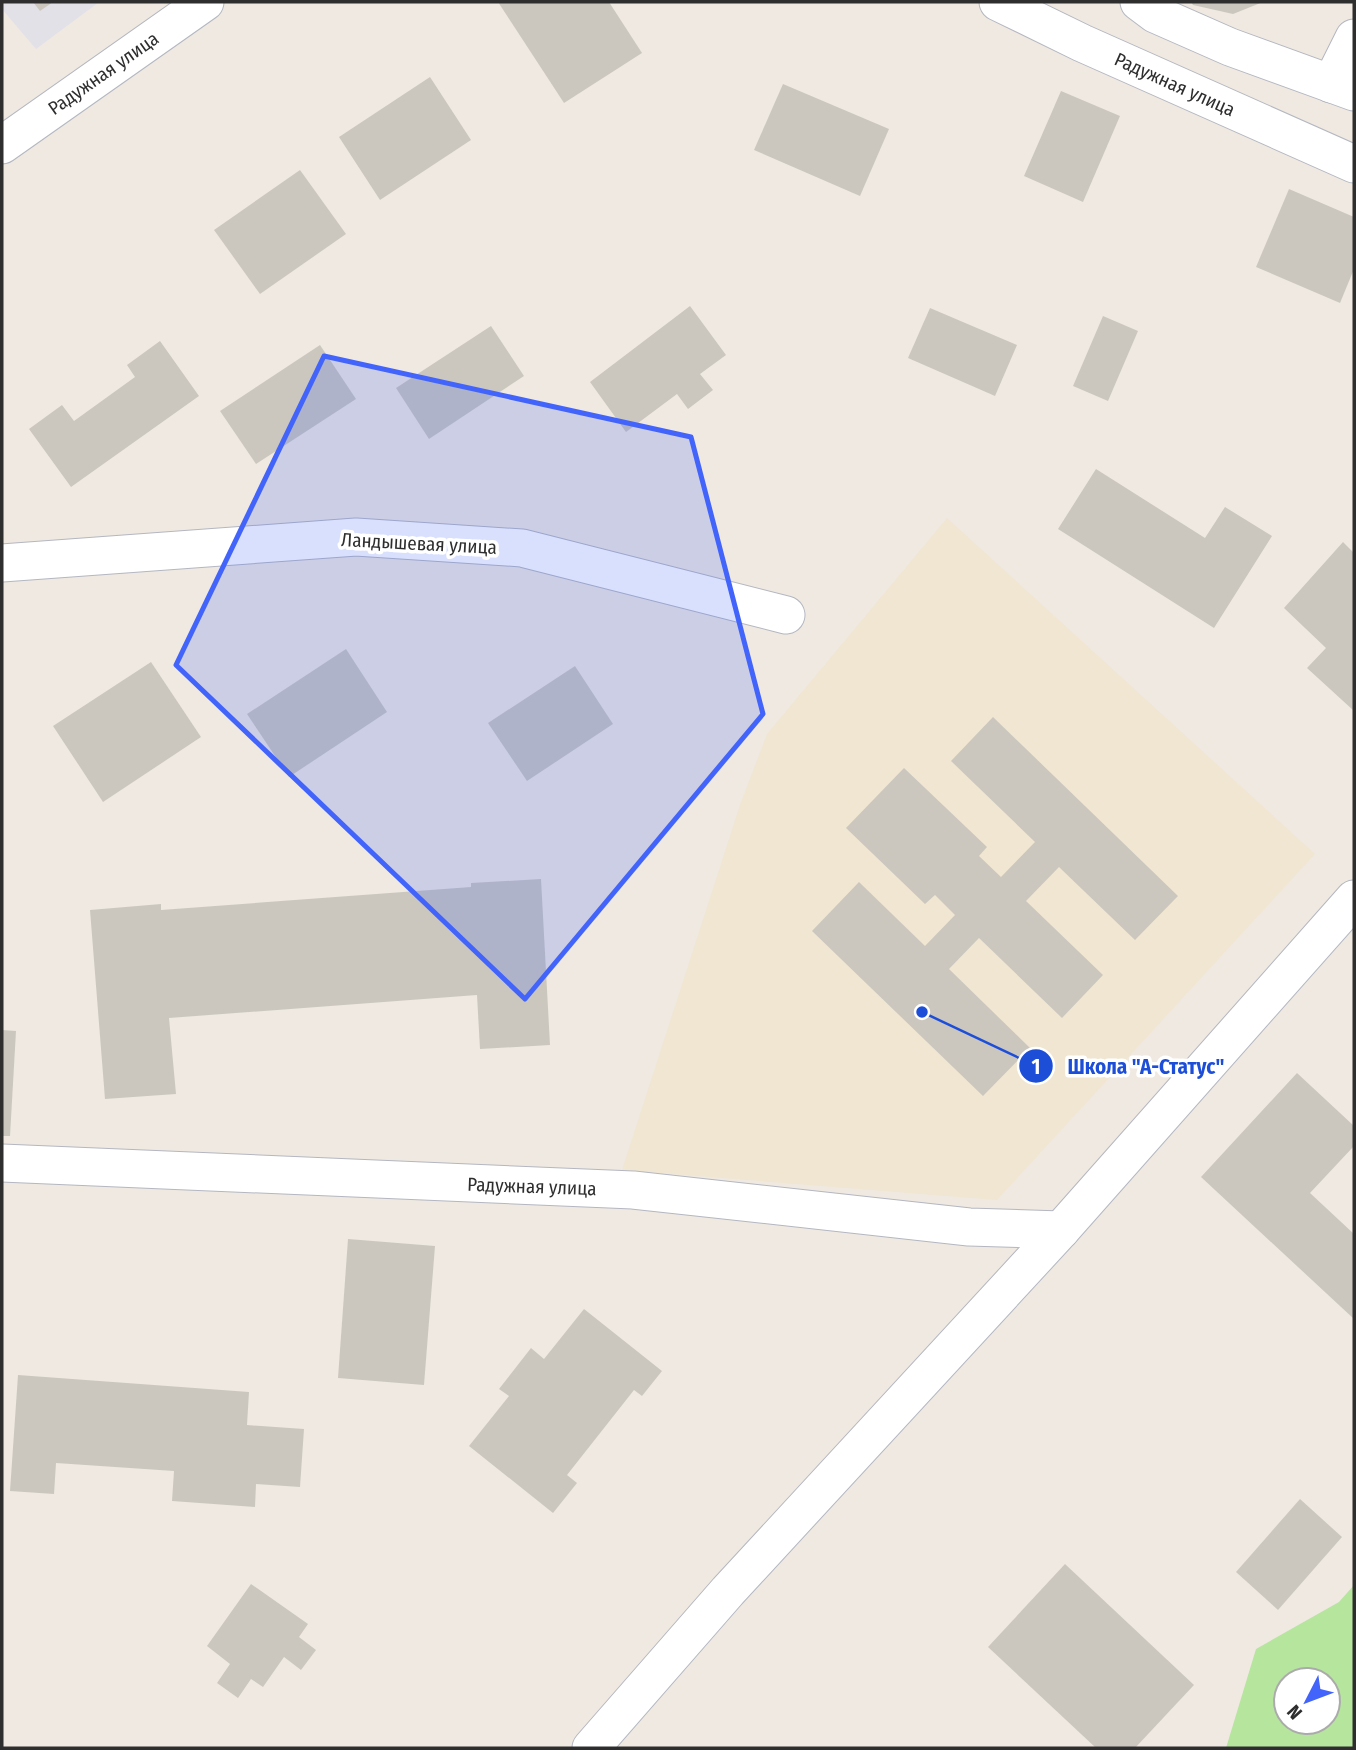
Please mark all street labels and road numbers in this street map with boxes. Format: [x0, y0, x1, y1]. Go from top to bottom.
street label: Радужная улица [44, 27, 163, 120]
street label: Радужная улица [1111, 48, 1239, 121]
street label: Ландышевая улица [341, 528, 497, 559]
street label: Радужная улица [467, 1173, 597, 1200]

